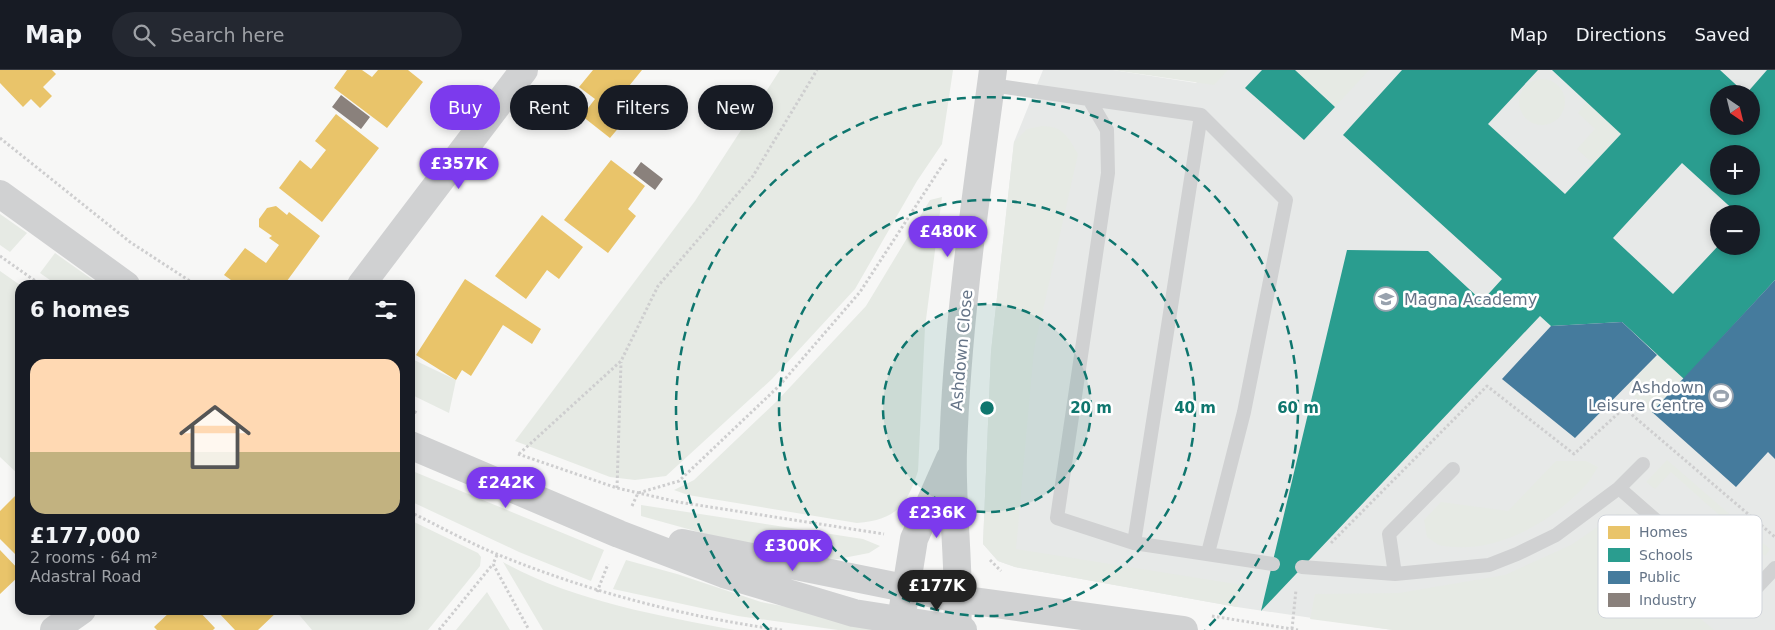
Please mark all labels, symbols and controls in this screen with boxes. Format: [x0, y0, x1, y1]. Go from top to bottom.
search box [112, 12, 462, 57]
text: Map [25, 21, 82, 49]
icon: search [130, 21, 158, 49]
text: Search here [170, 24, 284, 46]
text: Map [1510, 24, 1548, 45]
text: Directions [1576, 24, 1666, 45]
text: Saved [1694, 24, 1750, 45]
chip: Buy [430, 85, 500, 130]
chip: Rent [510, 85, 588, 130]
chip: Filters [598, 85, 688, 130]
chip: New [698, 85, 773, 130]
north arrow [1710, 85, 1760, 135]
map controls [1710, 85, 1760, 255]
button: + [1710, 145, 1760, 195]
pin: £357K [424, 148, 494, 190]
text: £357K [431, 154, 487, 173]
button: − [1710, 205, 1760, 255]
pin: £480K [913, 216, 983, 258]
text: £480K [920, 222, 976, 241]
school or university icon: Magna Academy [1373, 286, 1399, 312]
street label: Ashdown Close [947, 289, 976, 411]
place label: Magna Academy [1404, 290, 1537, 309]
icon: filters [372, 296, 400, 324]
text: 6 homes [30, 298, 130, 322]
place label: Ashdown Leisure Centre [1588, 378, 1704, 415]
sports icon: Ashdown Leisure Centre [1708, 383, 1734, 409]
icon: home [170, 392, 260, 482]
centre of rings [978, 399, 996, 417]
text: 20 m [1070, 399, 1112, 417]
text: 40 m [1174, 399, 1216, 417]
text: 60 m [1277, 399, 1319, 417]
pin: £242K [471, 466, 541, 509]
text: £242K [478, 473, 534, 492]
pin: £236K [902, 496, 972, 539]
text: £236K [909, 503, 965, 522]
legend [1598, 515, 1762, 618]
text: £177,000 [30, 524, 140, 548]
text: Homes [1639, 524, 1688, 540]
pin: £300K [758, 530, 828, 572]
text: £300K [765, 536, 821, 555]
text: Schools [1639, 547, 1693, 563]
text: 2 rooms · 64 m² [30, 548, 158, 567]
text: Adastral Road [30, 567, 141, 586]
text: Public [1639, 569, 1680, 585]
pin: £177K [902, 570, 972, 612]
text: £177K [909, 576, 965, 595]
text: Industry [1639, 592, 1697, 608]

